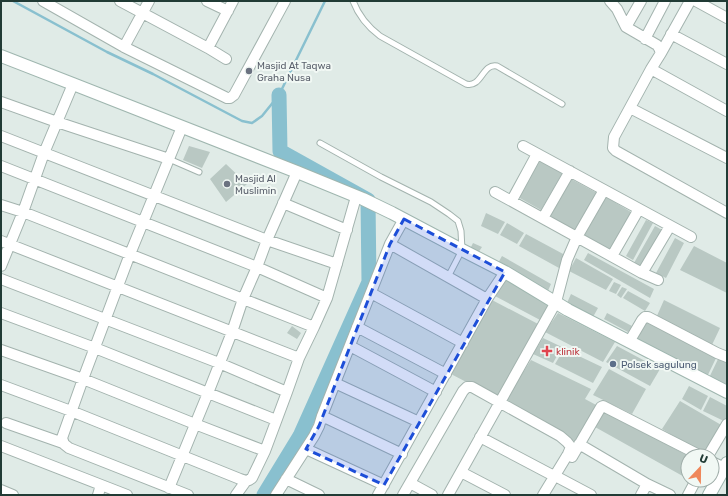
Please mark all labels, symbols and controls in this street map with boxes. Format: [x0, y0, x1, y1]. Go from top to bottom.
place label: Masjid At Taqwa Graha Nusa [257, 60, 331, 84]
marker: Masjid At Taqwa Graha Nusa [244, 66, 254, 76]
place label: Masjid Al Muslimin [235, 173, 276, 197]
marker: Masjid Al Muslimin [222, 179, 232, 189]
marker: klinik [541, 345, 553, 357]
place label: klinik [556, 346, 580, 358]
marker: Polsek sagulung [608, 359, 618, 369]
place label: Polsek sagulung [621, 359, 697, 371]
north arrow [680, 448, 720, 488]
text: U [697, 452, 710, 467]

